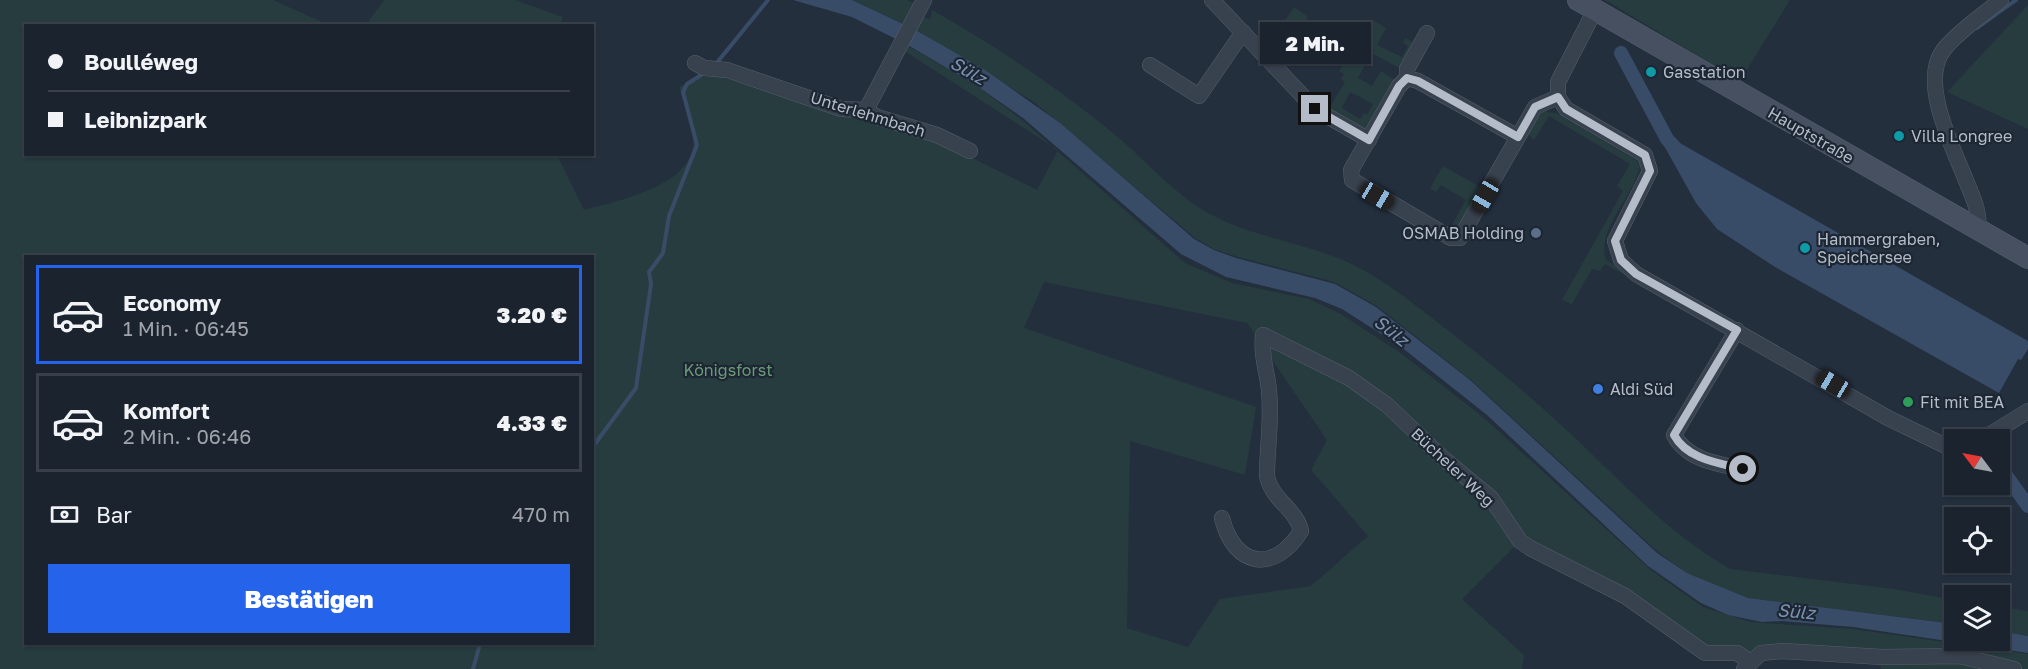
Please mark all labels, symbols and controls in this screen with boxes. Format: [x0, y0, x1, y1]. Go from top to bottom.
callout: 2 Min. [1260, 22, 1370, 64]
text: 2 Min. [1286, 31, 1345, 55]
text: Boulléweg [84, 48, 198, 75]
water label: Sülz [947, 51, 992, 90]
place label: Gasstation [1663, 62, 1746, 82]
marker: Gasstation [1644, 65, 1658, 79]
street label: Unterlehmbach [808, 87, 928, 141]
route end [1301, 95, 1328, 122]
street label: Hauptstraße [1765, 102, 1857, 168]
text: Leibnizpark [84, 106, 207, 133]
place label: Villa Longree [1911, 126, 2012, 146]
marker: Villa Longree [1892, 129, 1906, 143]
car [1468, 176, 1502, 216]
car [1357, 179, 1397, 213]
place label: OSMAB Holding [1402, 223, 1524, 243]
marker: OSMAB Holding [1529, 226, 1543, 240]
place label: Hammergraben, Speichersee [1817, 229, 1941, 267]
marker: Hammergraben, Speichersee [1798, 241, 1812, 255]
icon: car [51, 288, 105, 342]
text: Economy [123, 289, 221, 316]
text: 3.20 € [496, 301, 567, 328]
water label: Sülz [1370, 310, 1415, 352]
text: 1 Min. · 06:45 [123, 316, 249, 340]
park label: Königsforst [683, 360, 773, 380]
car [1813, 367, 1853, 401]
place label: Aldi Süd [1610, 379, 1673, 399]
marker: Aldi Süd [1591, 382, 1605, 396]
place label: Fit mit BEA [1920, 392, 2005, 412]
marker: Fit mit BEA [1901, 395, 1915, 409]
icon: car [51, 396, 105, 450]
text: Komfort [123, 397, 210, 424]
text: 4.33 € [497, 409, 567, 436]
street label: Bücheler Weg [1407, 423, 1499, 511]
text: 2 Min. · 06:46 [123, 424, 251, 448]
north arrow [1944, 429, 2010, 495]
map controls [1944, 429, 2010, 651]
route start [1729, 455, 1756, 482]
icon: cash [48, 498, 81, 531]
text: Bar [96, 501, 132, 528]
text: 470 m [512, 502, 570, 526]
button: locate [1944, 507, 2010, 573]
button: Bestätigen [48, 564, 570, 633]
button: layers [1944, 585, 2010, 651]
water label: Sülz [1776, 598, 1818, 624]

